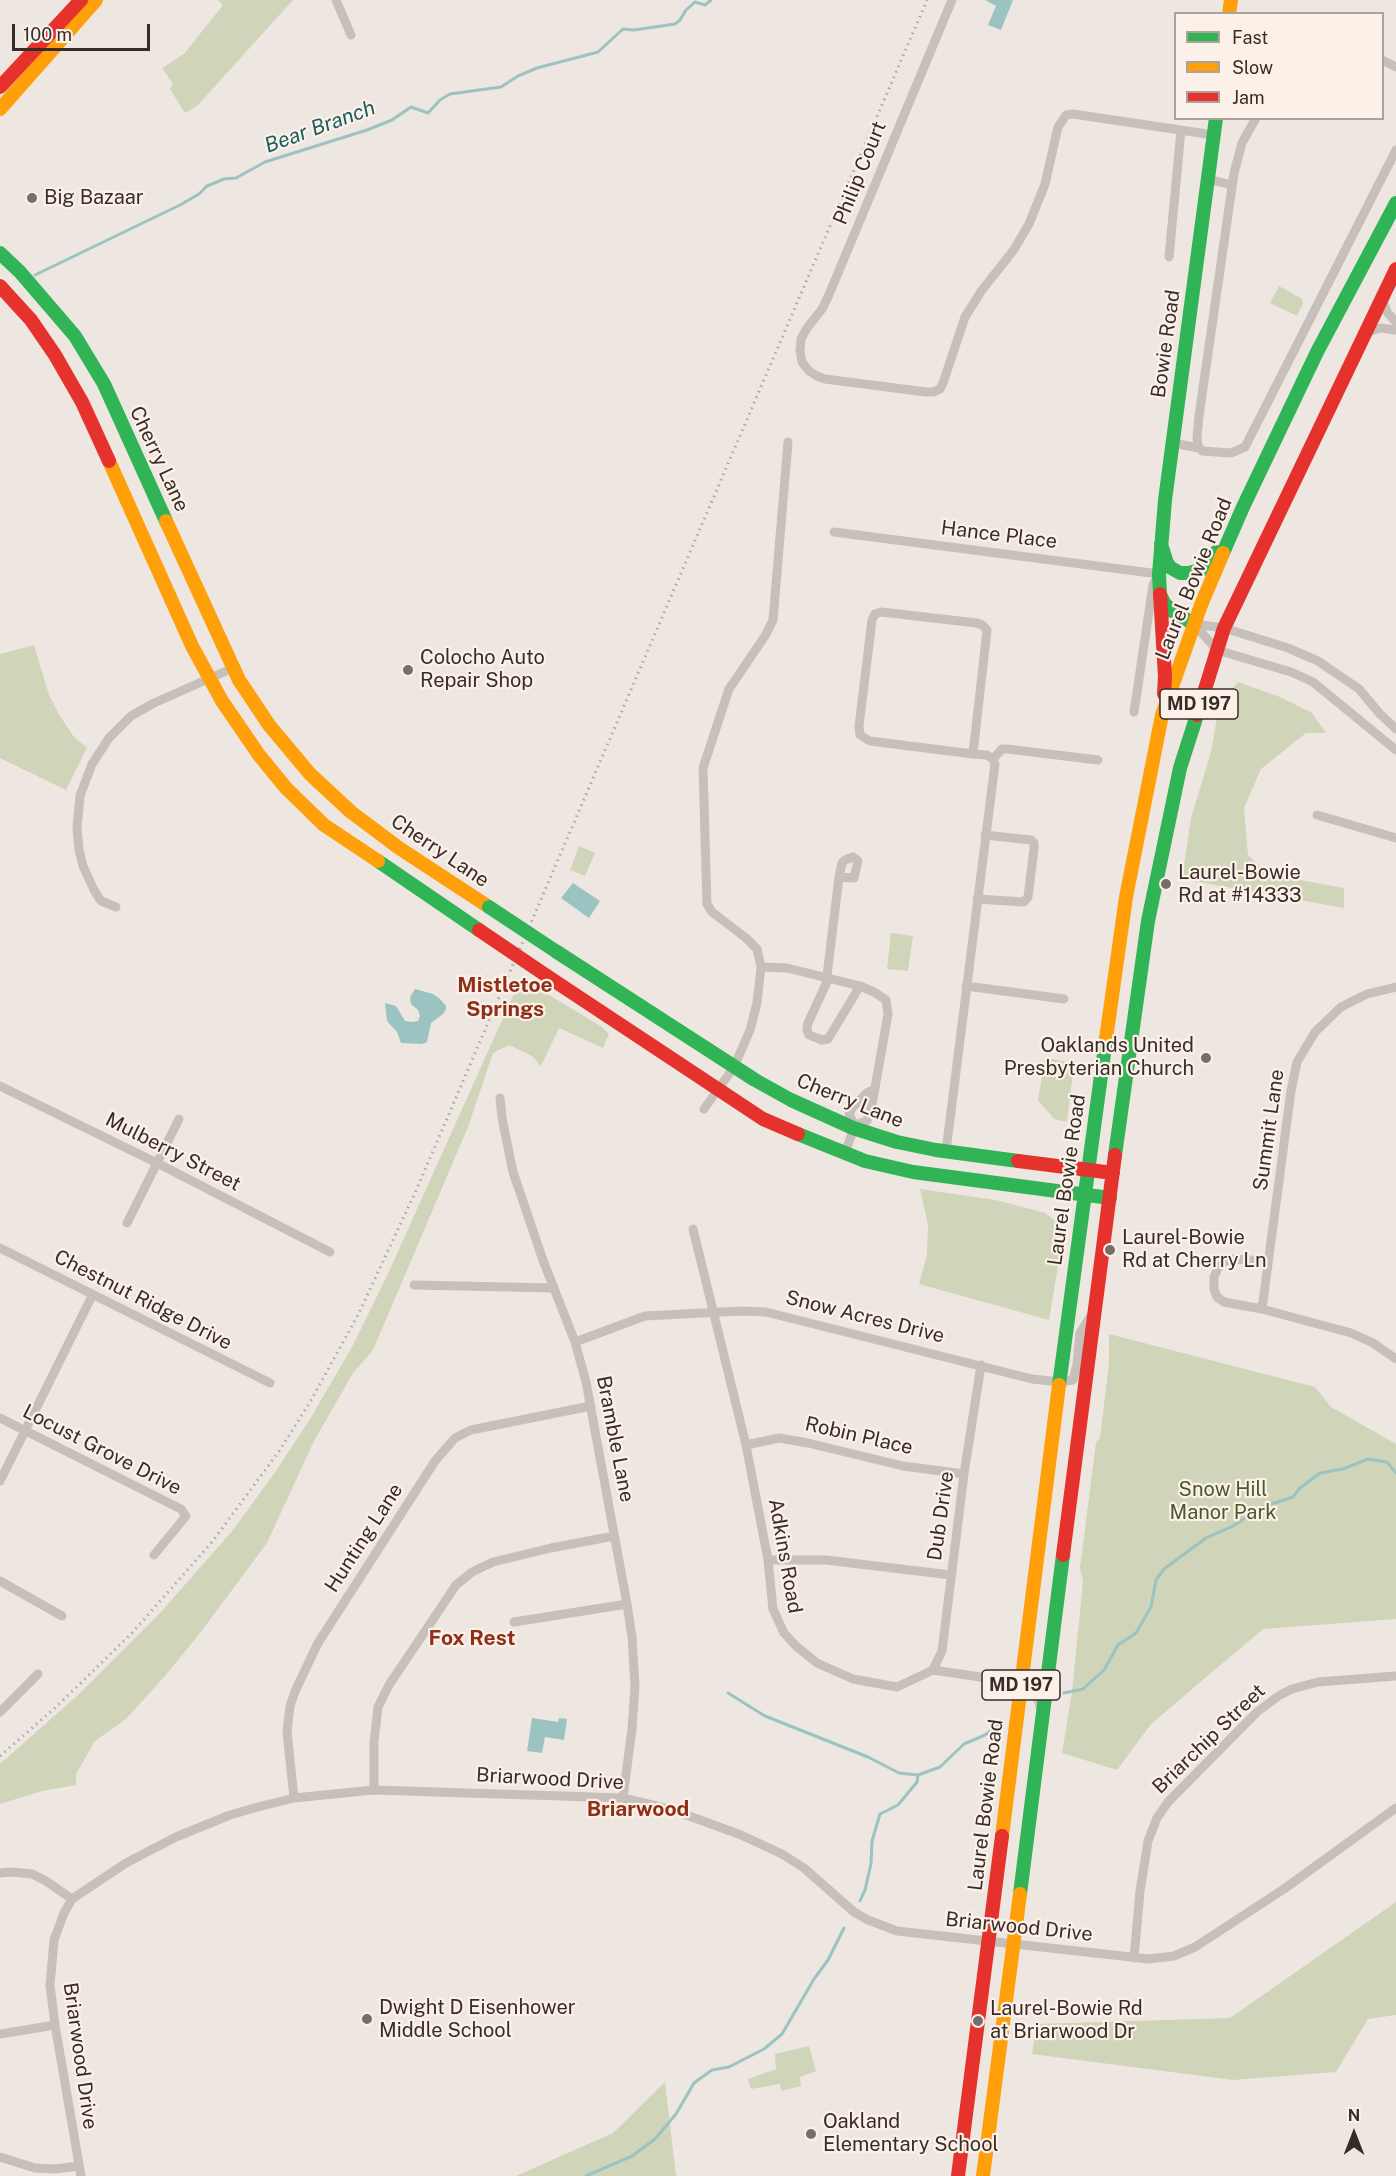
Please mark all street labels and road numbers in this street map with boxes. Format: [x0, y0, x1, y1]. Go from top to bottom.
street label: Philip Court [828, 118, 892, 228]
street label: Bowie Road [1147, 288, 1185, 400]
street label: Cherry Lane [124, 403, 194, 515]
street label: Laurel Bowie Road [1151, 494, 1237, 664]
street label: Hance Place [940, 516, 1058, 554]
road number: MD 197 [1160, 689, 1238, 719]
street label: Cherry Lane [386, 809, 494, 893]
street label: Summit Lane [1249, 1068, 1289, 1192]
street label: Cherry Lane [793, 1069, 907, 1133]
street label: Laurel Bowie Road [1043, 1093, 1091, 1267]
street label: Mulberry Street [101, 1108, 245, 1196]
street label: Chestnut Ridge Drive [50, 1245, 236, 1355]
street label: Snow Acres Drive [783, 1286, 947, 1348]
street label: Bramble Lane [591, 1374, 639, 1504]
street label: Locust Grove Drive [19, 1400, 185, 1500]
street label: Robin Place [803, 1412, 915, 1460]
street label: Dub Drive [923, 1470, 959, 1562]
street label: Hunting Lane [320, 1479, 408, 1597]
street label: Adkins Road [763, 1497, 807, 1615]
road number: MD 197 [982, 1670, 1060, 1700]
street label: Briarchip Street [1148, 1679, 1270, 1799]
street label: Laurel Bowie Road [964, 1718, 1008, 1892]
street label: Briarwood Drive [475, 1763, 625, 1795]
street label: Briarwood Drive [944, 1907, 1094, 1947]
street label: Briarwood Drive [58, 1981, 102, 2131]

